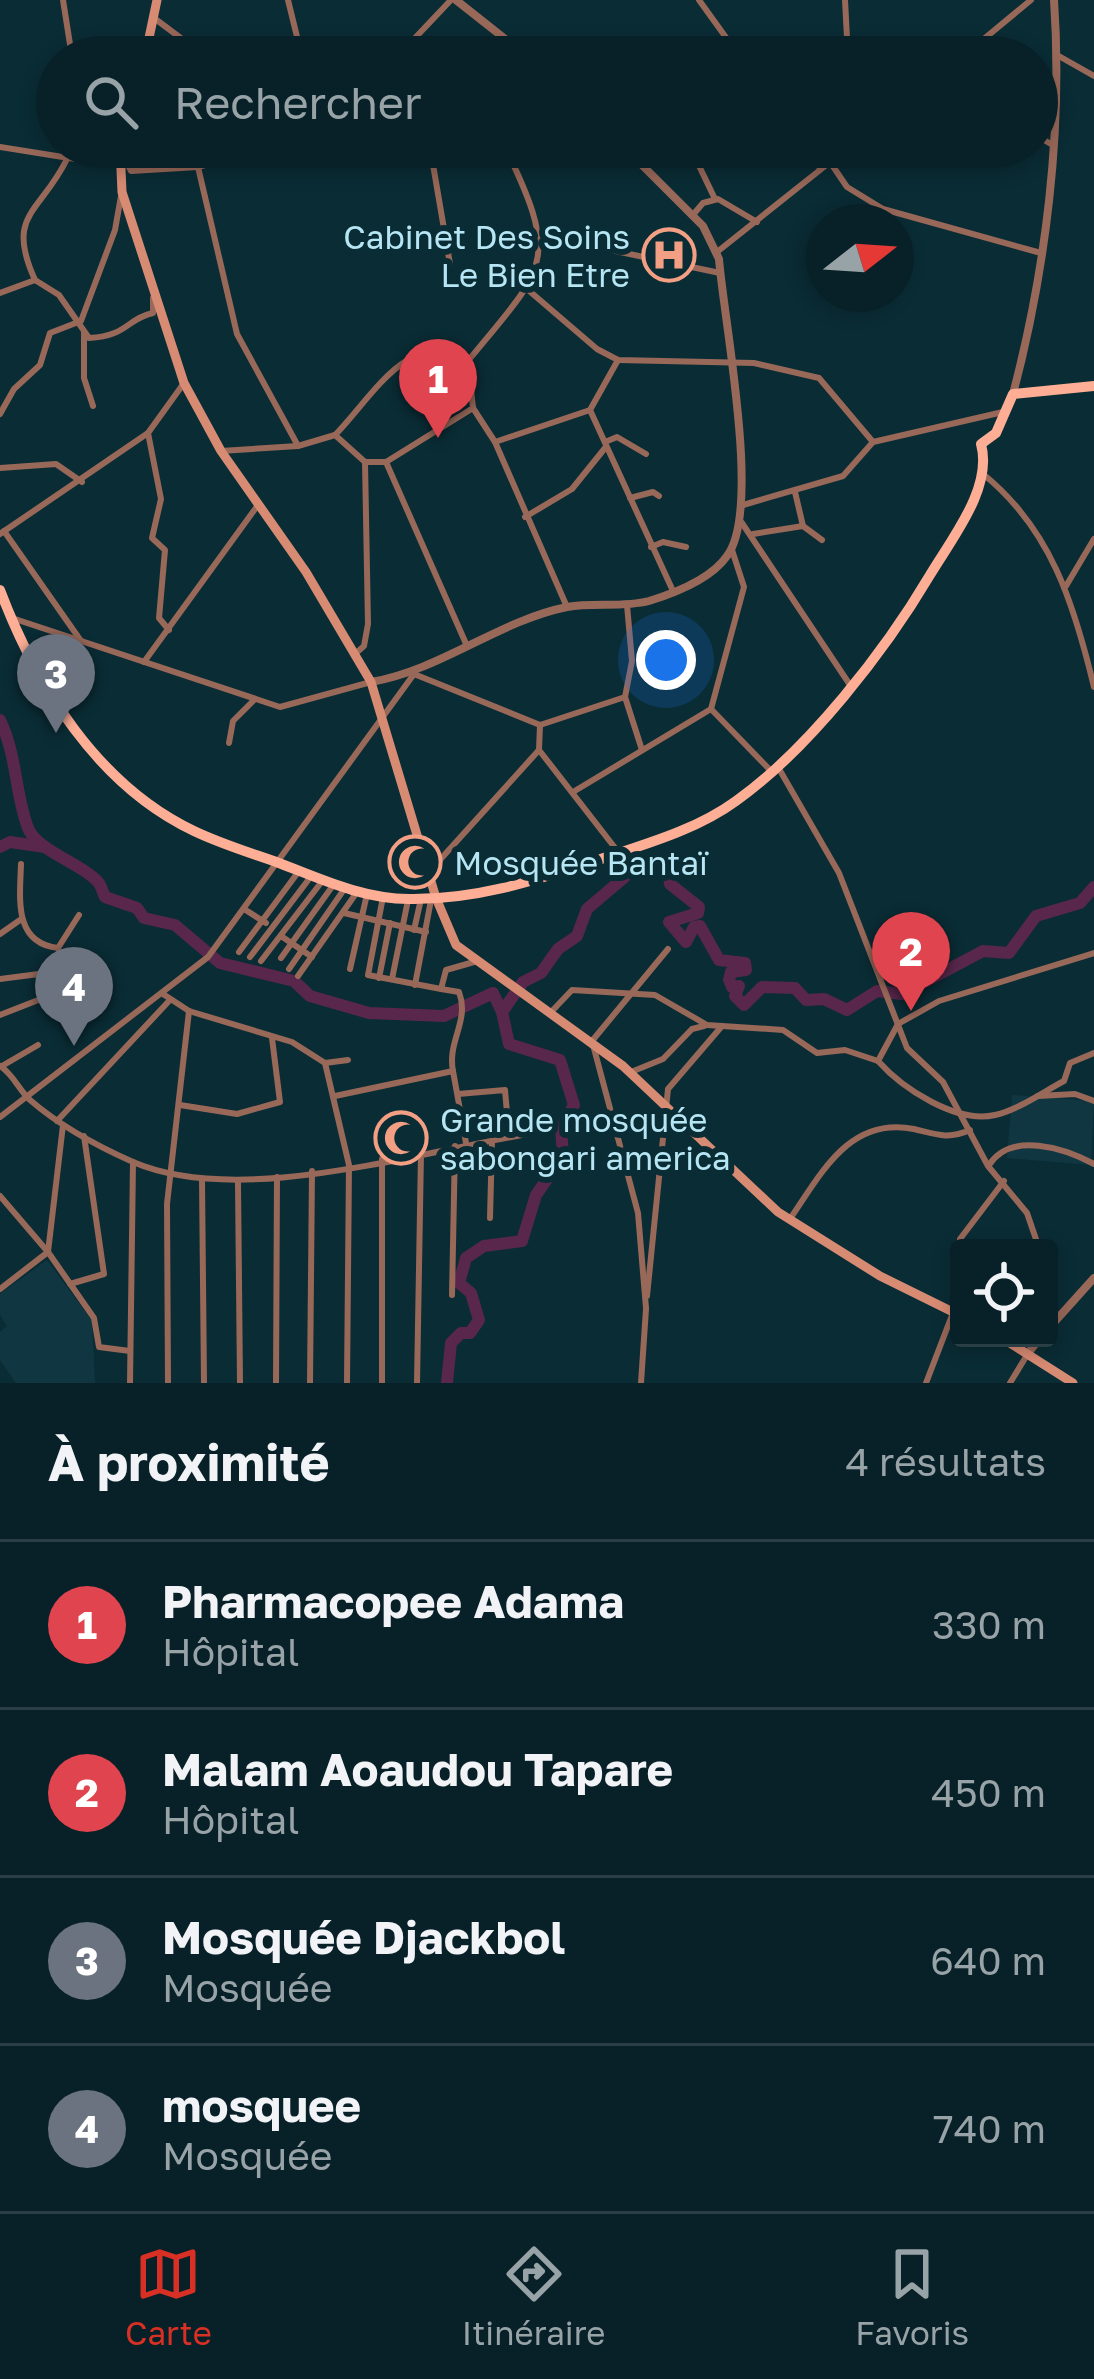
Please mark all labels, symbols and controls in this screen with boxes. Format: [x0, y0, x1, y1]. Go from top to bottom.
search box [36, 36, 1058, 168]
icon: search [78, 69, 144, 135]
text: Rechercher [174, 75, 422, 129]
north arrow [806, 204, 914, 312]
place label: Cabinet Des Soins Le Bien Etre [343, 217, 630, 294]
hospital icon: Cabinet Des Soins Le Bien Etre [641, 227, 697, 283]
pin: 1 [399, 339, 477, 438]
your location [636, 630, 696, 690]
pin: 3 [17, 634, 95, 733]
mosque icon: Mosquée Bantaï [387, 834, 443, 890]
place label: Mosquée Bantaï [454, 843, 709, 882]
pin: 2 [872, 912, 950, 1011]
pin: 4 [35, 947, 113, 1046]
place label: Grande mosquée sabongari america [440, 1100, 731, 1177]
mosque icon: Grande mosquée sabongari america [373, 1110, 429, 1166]
map controls [950, 1239, 1058, 1347]
button: locate [950, 1239, 1058, 1347]
text: À proximité [48, 1431, 330, 1492]
text: 4 résultats [846, 1438, 1046, 1485]
text: Pharmacopee Adama [162, 1574, 624, 1628]
text: 1 [77, 1601, 97, 1648]
text: 330 m [932, 1601, 1046, 1648]
text: Hôpital [162, 1628, 300, 1675]
text: Malam Aoaudou Tapare [162, 1742, 673, 1796]
text: 2 [75, 1769, 99, 1816]
text: 450 m [931, 1769, 1046, 1816]
text: Hôpital [162, 1796, 300, 1843]
text: Mosquée Djackbol [162, 1910, 565, 1964]
text: 3 [75, 1937, 99, 1984]
text: 640 m [930, 1937, 1046, 1984]
text: Mosquée [162, 1964, 332, 2011]
text: mosquee [162, 2078, 361, 2132]
text: 4 [75, 2105, 99, 2152]
text: 740 m [933, 2105, 1046, 2152]
text: Mosquée [162, 2132, 332, 2179]
tab: Carte [125, 2241, 212, 2352]
tab: Itinéraire [462, 2241, 605, 2352]
tab: Favoris [855, 2241, 969, 2352]

